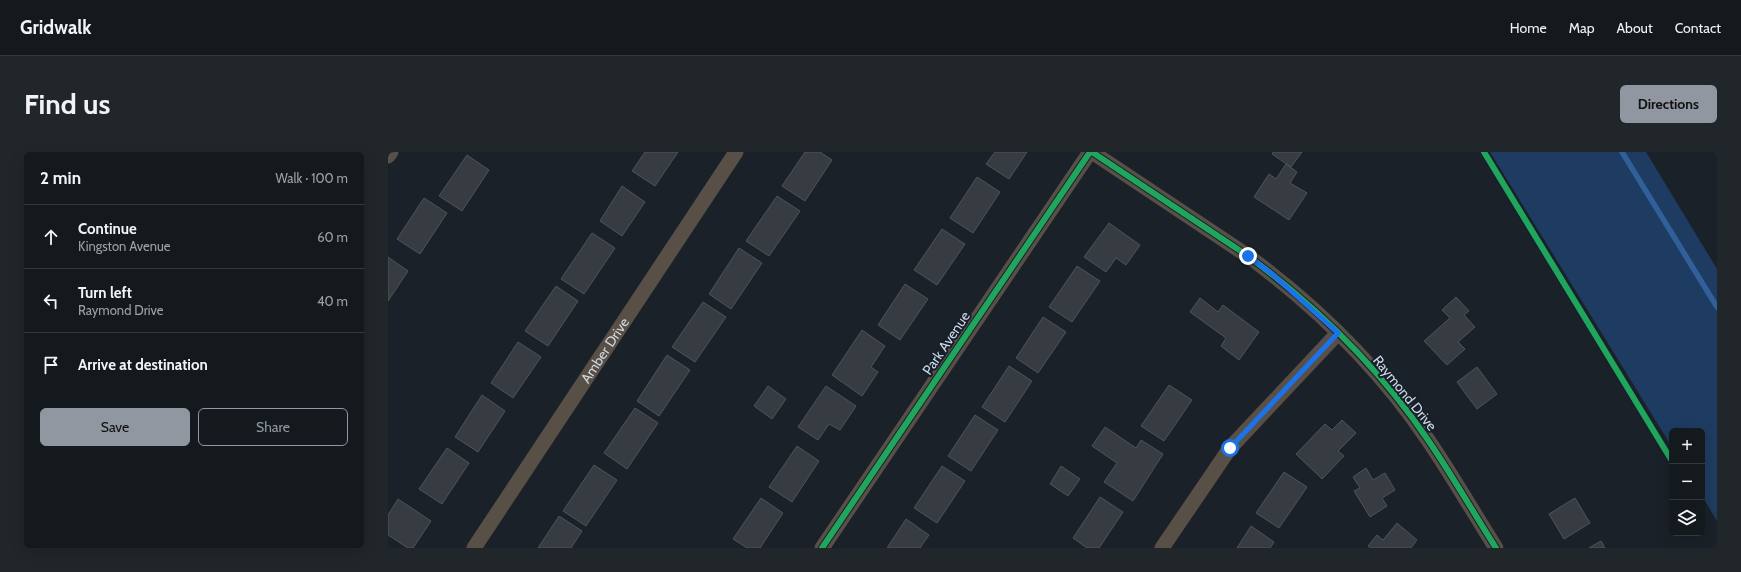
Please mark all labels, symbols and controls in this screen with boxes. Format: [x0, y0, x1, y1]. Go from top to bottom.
text: Gridwalk [20, 16, 92, 39]
text: Home [1510, 19, 1547, 37]
text: Map [1569, 19, 1594, 37]
text: About [1616, 19, 1653, 37]
text: Contact [1675, 19, 1721, 37]
button: Directions [1620, 85, 1717, 123]
text: Find us [24, 87, 110, 121]
text: 2 min [40, 168, 81, 188]
text: Walk · 100 m [275, 170, 348, 186]
text: Continue [78, 220, 137, 238]
icon: ahead [40, 226, 62, 248]
text: 60 m [317, 229, 348, 245]
text: Kingston Avenue [78, 238, 170, 254]
route end [1239, 247, 1257, 265]
text: Turn left [78, 284, 132, 302]
icon: left [40, 290, 62, 312]
text: 40 m [317, 293, 348, 309]
text: Raymond Drive [78, 302, 163, 318]
street label: Park Avenue [918, 308, 974, 378]
street label: Amber Drive [577, 314, 633, 387]
street label: Raymond Drive [1369, 352, 1441, 434]
icon: arrive [40, 354, 62, 376]
text: Arrive at destination [78, 356, 208, 374]
button: Save [40, 408, 190, 446]
button: Share [198, 408, 348, 446]
map controls [1669, 428, 1705, 536]
button: + [1669, 428, 1705, 464]
route start [1221, 439, 1239, 457]
button: − [1669, 464, 1705, 500]
button: layers [1669, 500, 1705, 536]

